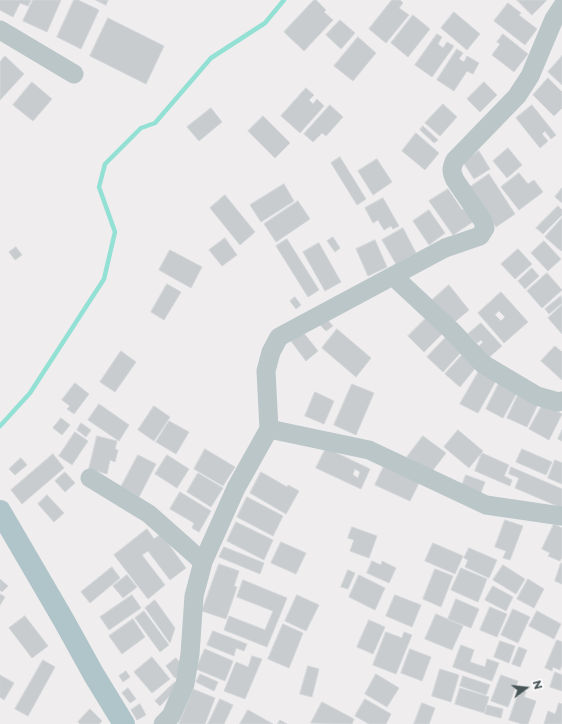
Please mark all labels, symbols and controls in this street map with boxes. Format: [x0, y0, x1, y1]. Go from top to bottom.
north arrow [506, 668, 546, 708]
text: N [530, 679, 546, 691]

